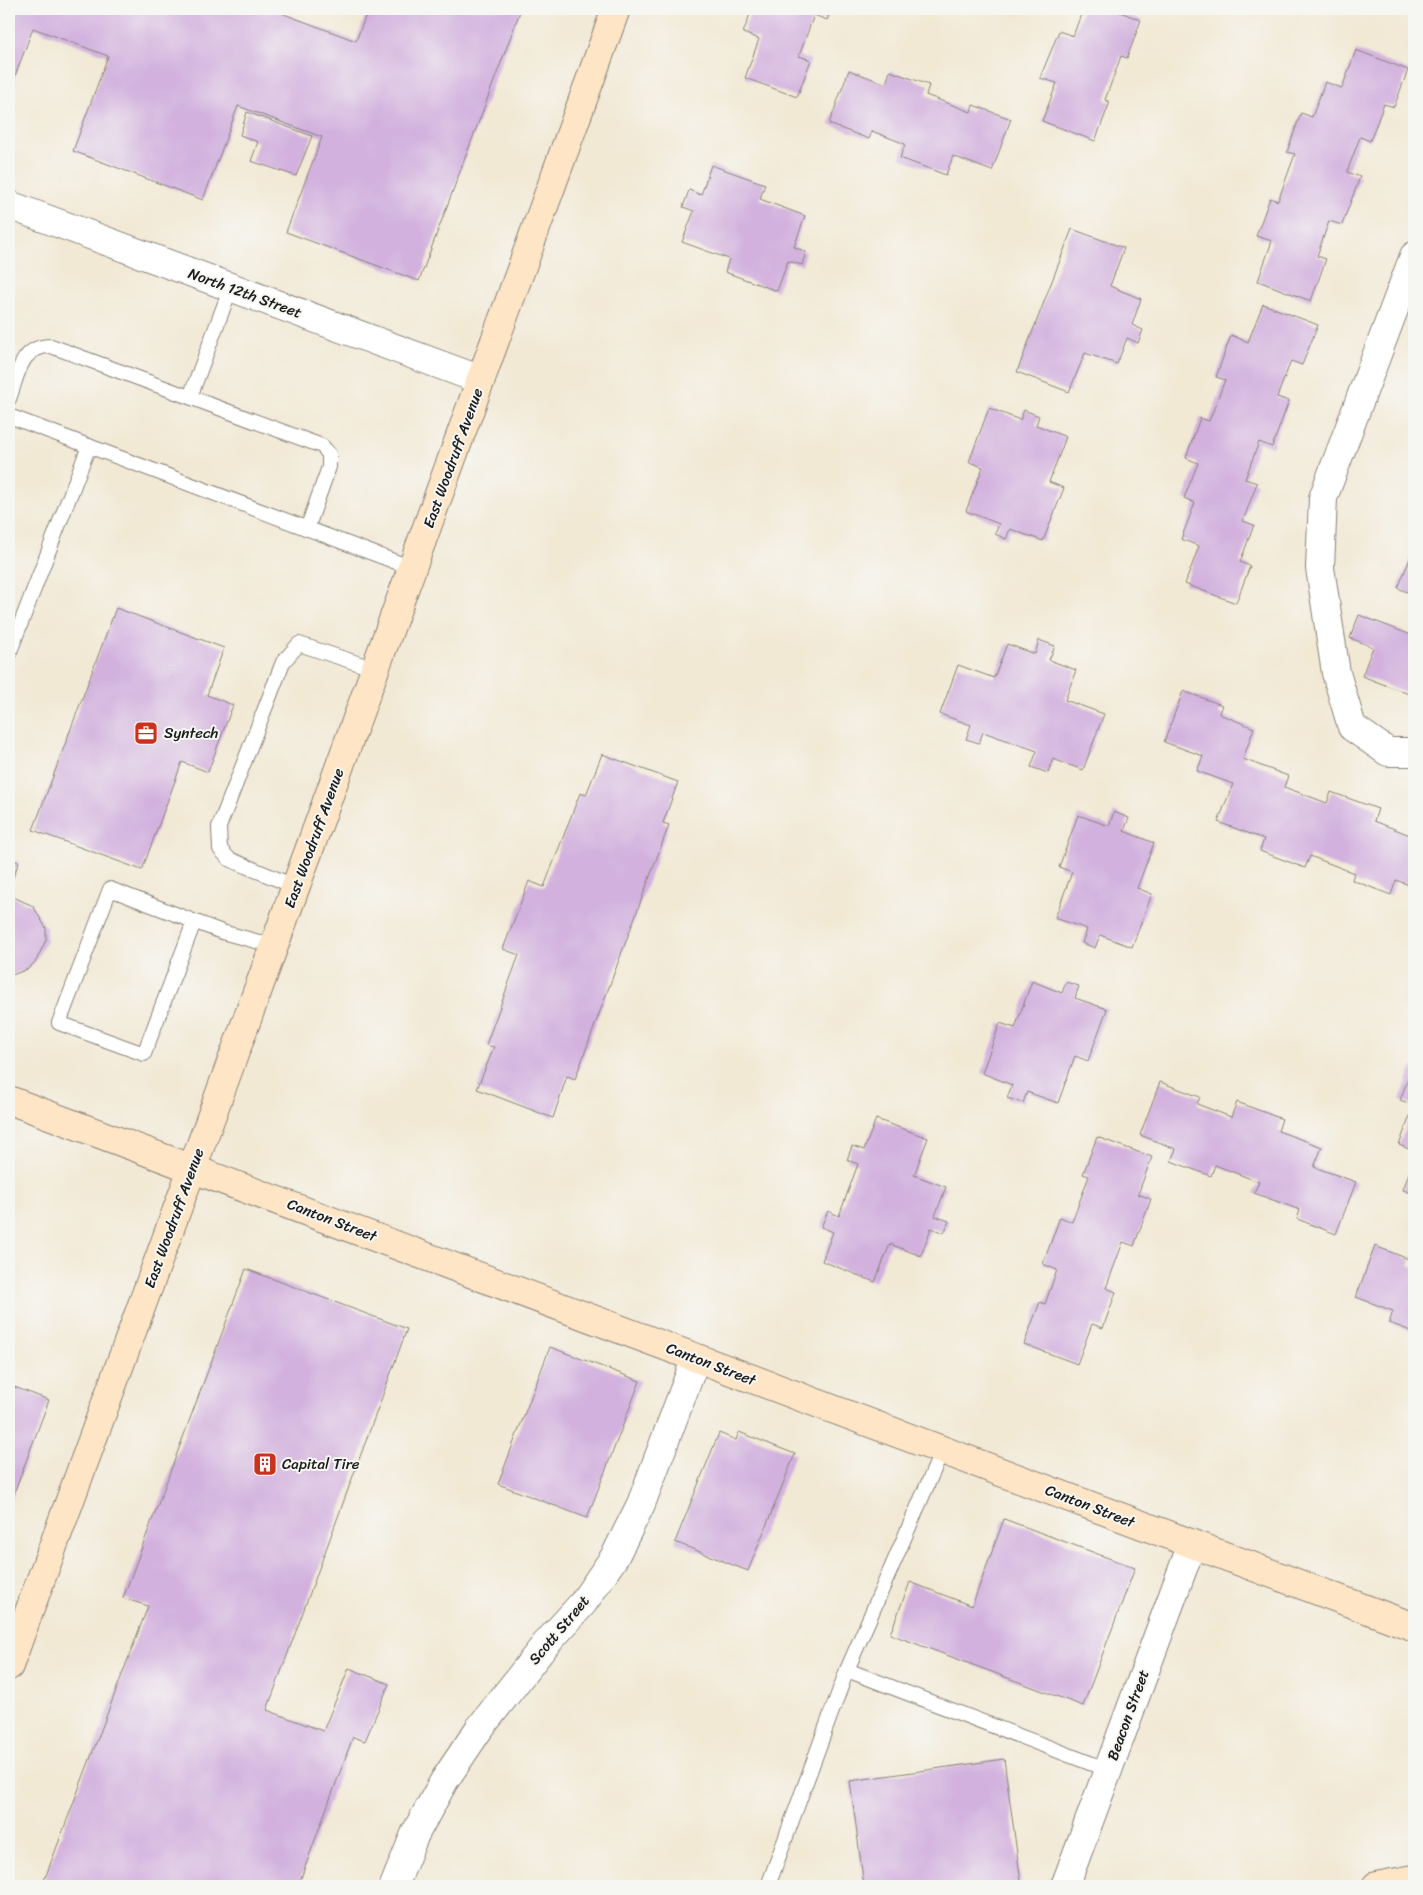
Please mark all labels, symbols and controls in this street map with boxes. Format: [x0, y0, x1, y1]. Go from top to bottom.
street label: North 12th Street [184, 260, 306, 326]
street label: East Woodruff Avenue [416, 384, 491, 532]
office icon: Syntech [133, 720, 159, 746]
place label: Syntech [164, 720, 219, 746]
street label: East Woodruff Avenue [277, 764, 352, 912]
street label: East Woodruff Avenue [137, 1144, 212, 1292]
street label: Canton Street [283, 1191, 382, 1249]
street label: Canton Street [662, 1335, 761, 1393]
building icon: Capital Tire [252, 1451, 278, 1477]
place label: Capital Tire [282, 1451, 360, 1477]
street label: Canton Street [1041, 1477, 1140, 1535]
street label: Scott Street [522, 1589, 596, 1671]
street label: Beacon Street [1100, 1665, 1157, 1764]

